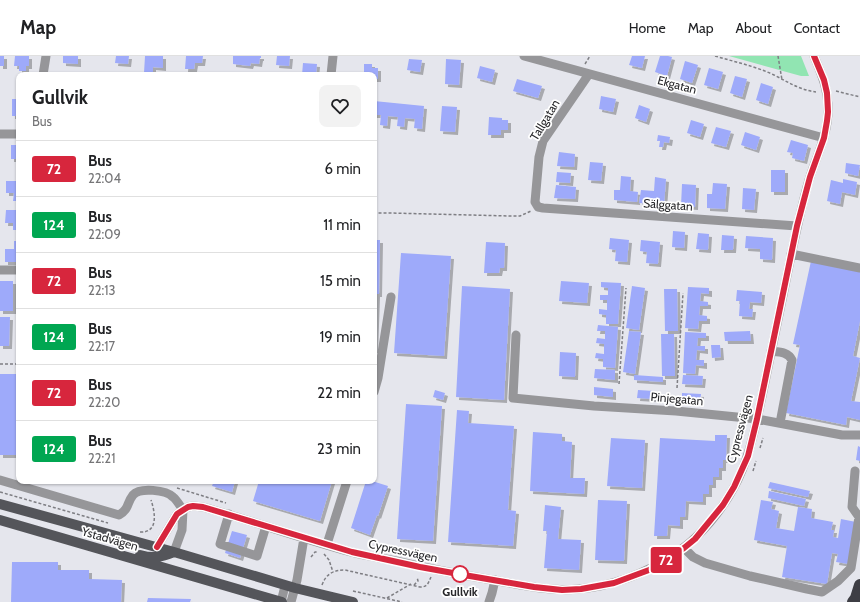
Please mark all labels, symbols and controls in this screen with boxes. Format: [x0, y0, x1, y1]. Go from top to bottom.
text: Map [20, 16, 56, 39]
text: Home [629, 19, 666, 37]
text: Map [688, 19, 713, 37]
text: About [735, 19, 772, 37]
text: Contact [794, 19, 840, 37]
street label: Ekgatan [656, 72, 699, 97]
button: heart [319, 85, 361, 127]
text: Gullvik [32, 86, 88, 109]
street label: Tallgatan [526, 96, 563, 143]
text: Bus [32, 113, 52, 129]
text: Bus [88, 152, 112, 170]
text: 72 [47, 160, 61, 178]
text: 6 min [324, 160, 361, 178]
text: 22:04 [88, 170, 121, 186]
street label: Sälggatan [643, 195, 694, 214]
text: Bus [88, 208, 112, 226]
text: 124 [43, 216, 65, 234]
text: 11 min [323, 216, 361, 234]
text: 22:09 [88, 226, 121, 242]
text: Bus [88, 264, 112, 282]
text: 72 [47, 272, 61, 290]
text: 15 min [320, 272, 361, 290]
text: 22:13 [88, 282, 116, 298]
text: Bus [88, 320, 112, 338]
text: 124 [43, 328, 65, 346]
text: 19 min [319, 328, 361, 346]
text: 22:17 [88, 338, 115, 354]
text: Bus [88, 376, 112, 394]
text: 72 [47, 384, 61, 402]
text: 22 min [317, 384, 361, 402]
street label: Pinjegatan [650, 389, 704, 408]
street label: Cypressvägen [723, 393, 756, 465]
text: 22:20 [88, 394, 120, 410]
text: Bus [88, 432, 112, 450]
text: 124 [43, 440, 65, 458]
text: 23 min [317, 440, 361, 458]
text: 22:21 [88, 450, 115, 466]
street label: Ystadvägen [79, 523, 140, 554]
street label: Cypressvägen [367, 536, 439, 565]
line badge: 72 [648, 547, 684, 573]
text: 72 [659, 551, 673, 569]
marker: Gullvik [451, 565, 469, 583]
place label: Gullvik [442, 584, 478, 599]

